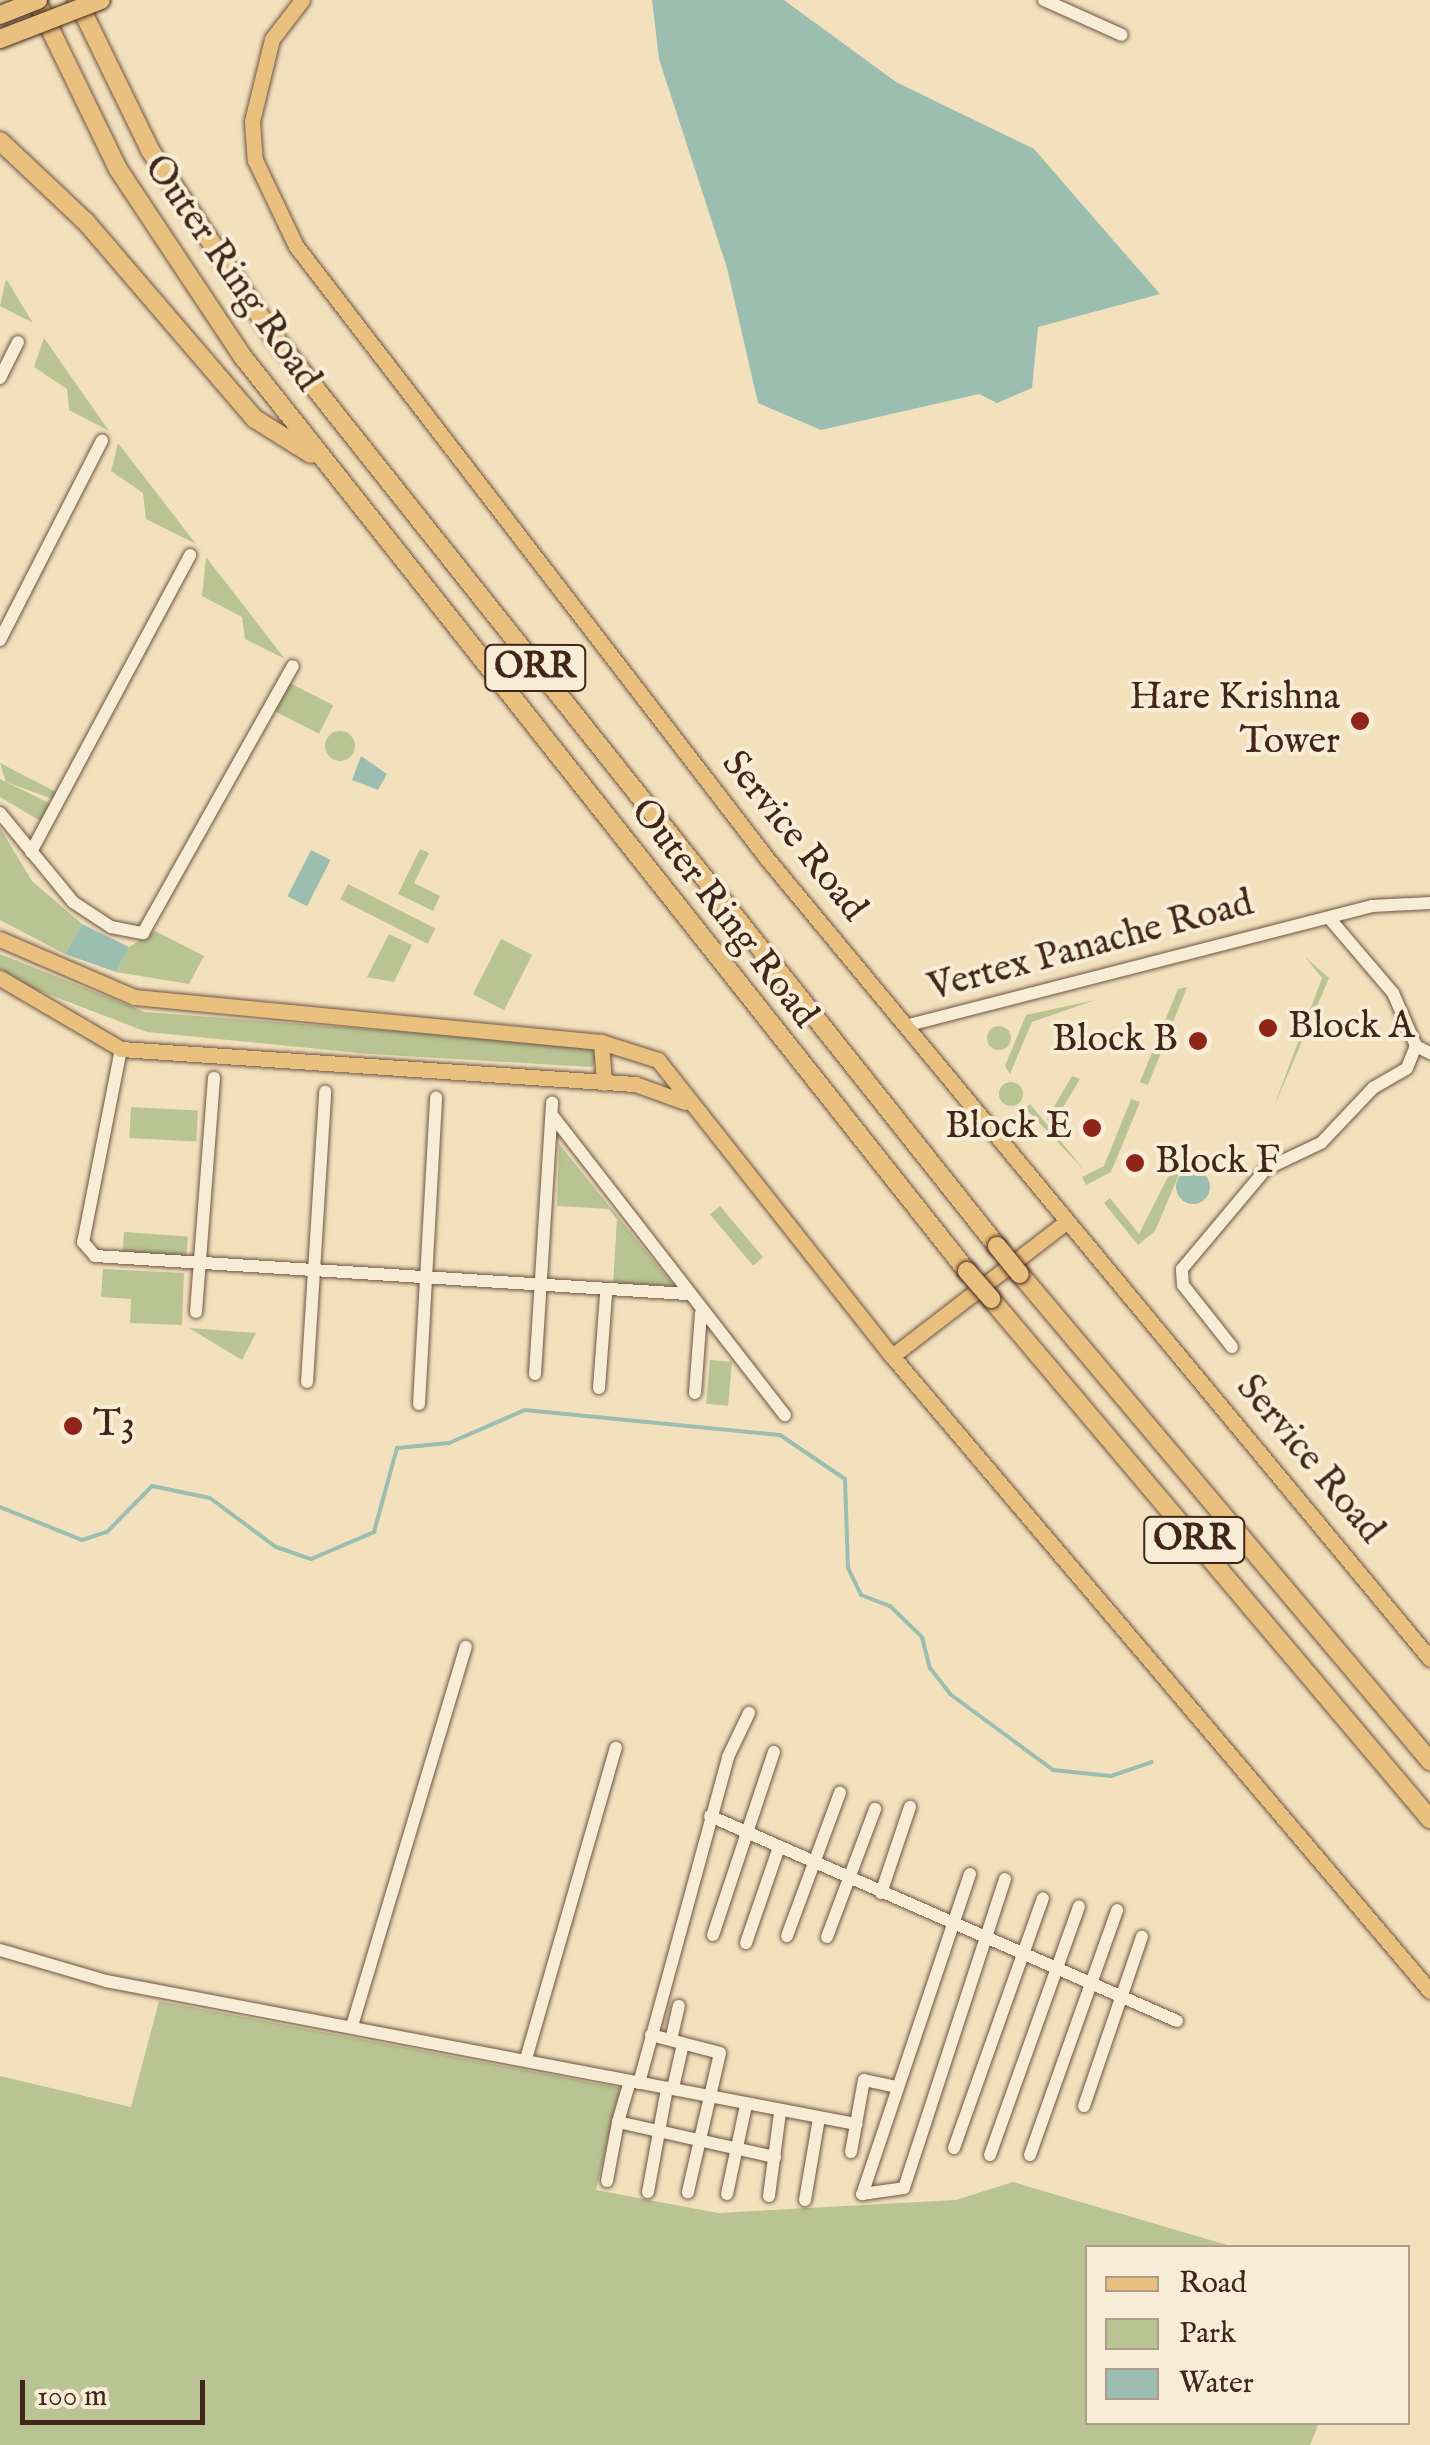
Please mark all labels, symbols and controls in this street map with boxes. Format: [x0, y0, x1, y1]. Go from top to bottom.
street label: Outer Ring Road [133, 147, 329, 401]
road number: ORR [482, 638, 588, 698]
place label: Hare Krishna Tower [1129, 676, 1340, 766]
marker: Hare Krishna Tower [1349, 710, 1371, 732]
street label: Service Road [711, 743, 875, 931]
street label: Outer Ring Road [620, 790, 826, 1038]
street label: Vertex Panache Road [924, 882, 1258, 1012]
place label: Block A [1288, 1005, 1414, 1051]
marker: Block A [1257, 1017, 1279, 1039]
place label: Block B [1052, 1018, 1178, 1064]
marker: Block B [1187, 1030, 1209, 1052]
place label: Block E [945, 1105, 1072, 1151]
marker: Block E [1081, 1117, 1103, 1139]
place label: Block F [1155, 1140, 1280, 1186]
marker: Block F [1124, 1152, 1146, 1174]
street label: Service Road [1225, 1367, 1393, 1553]
place label: T3 [93, 1403, 135, 1449]
marker: T3 [62, 1415, 84, 1437]
road number: ORR [1142, 1510, 1246, 1570]
legend [1085, 2245, 1410, 2425]
text: Road [1179, 2265, 1247, 2303]
text: Park [1179, 2315, 1236, 2353]
scale bar [25, 2360, 210, 2422]
text: Water [1179, 2365, 1254, 2403]
text: 100 m [37, 2378, 107, 2416]

